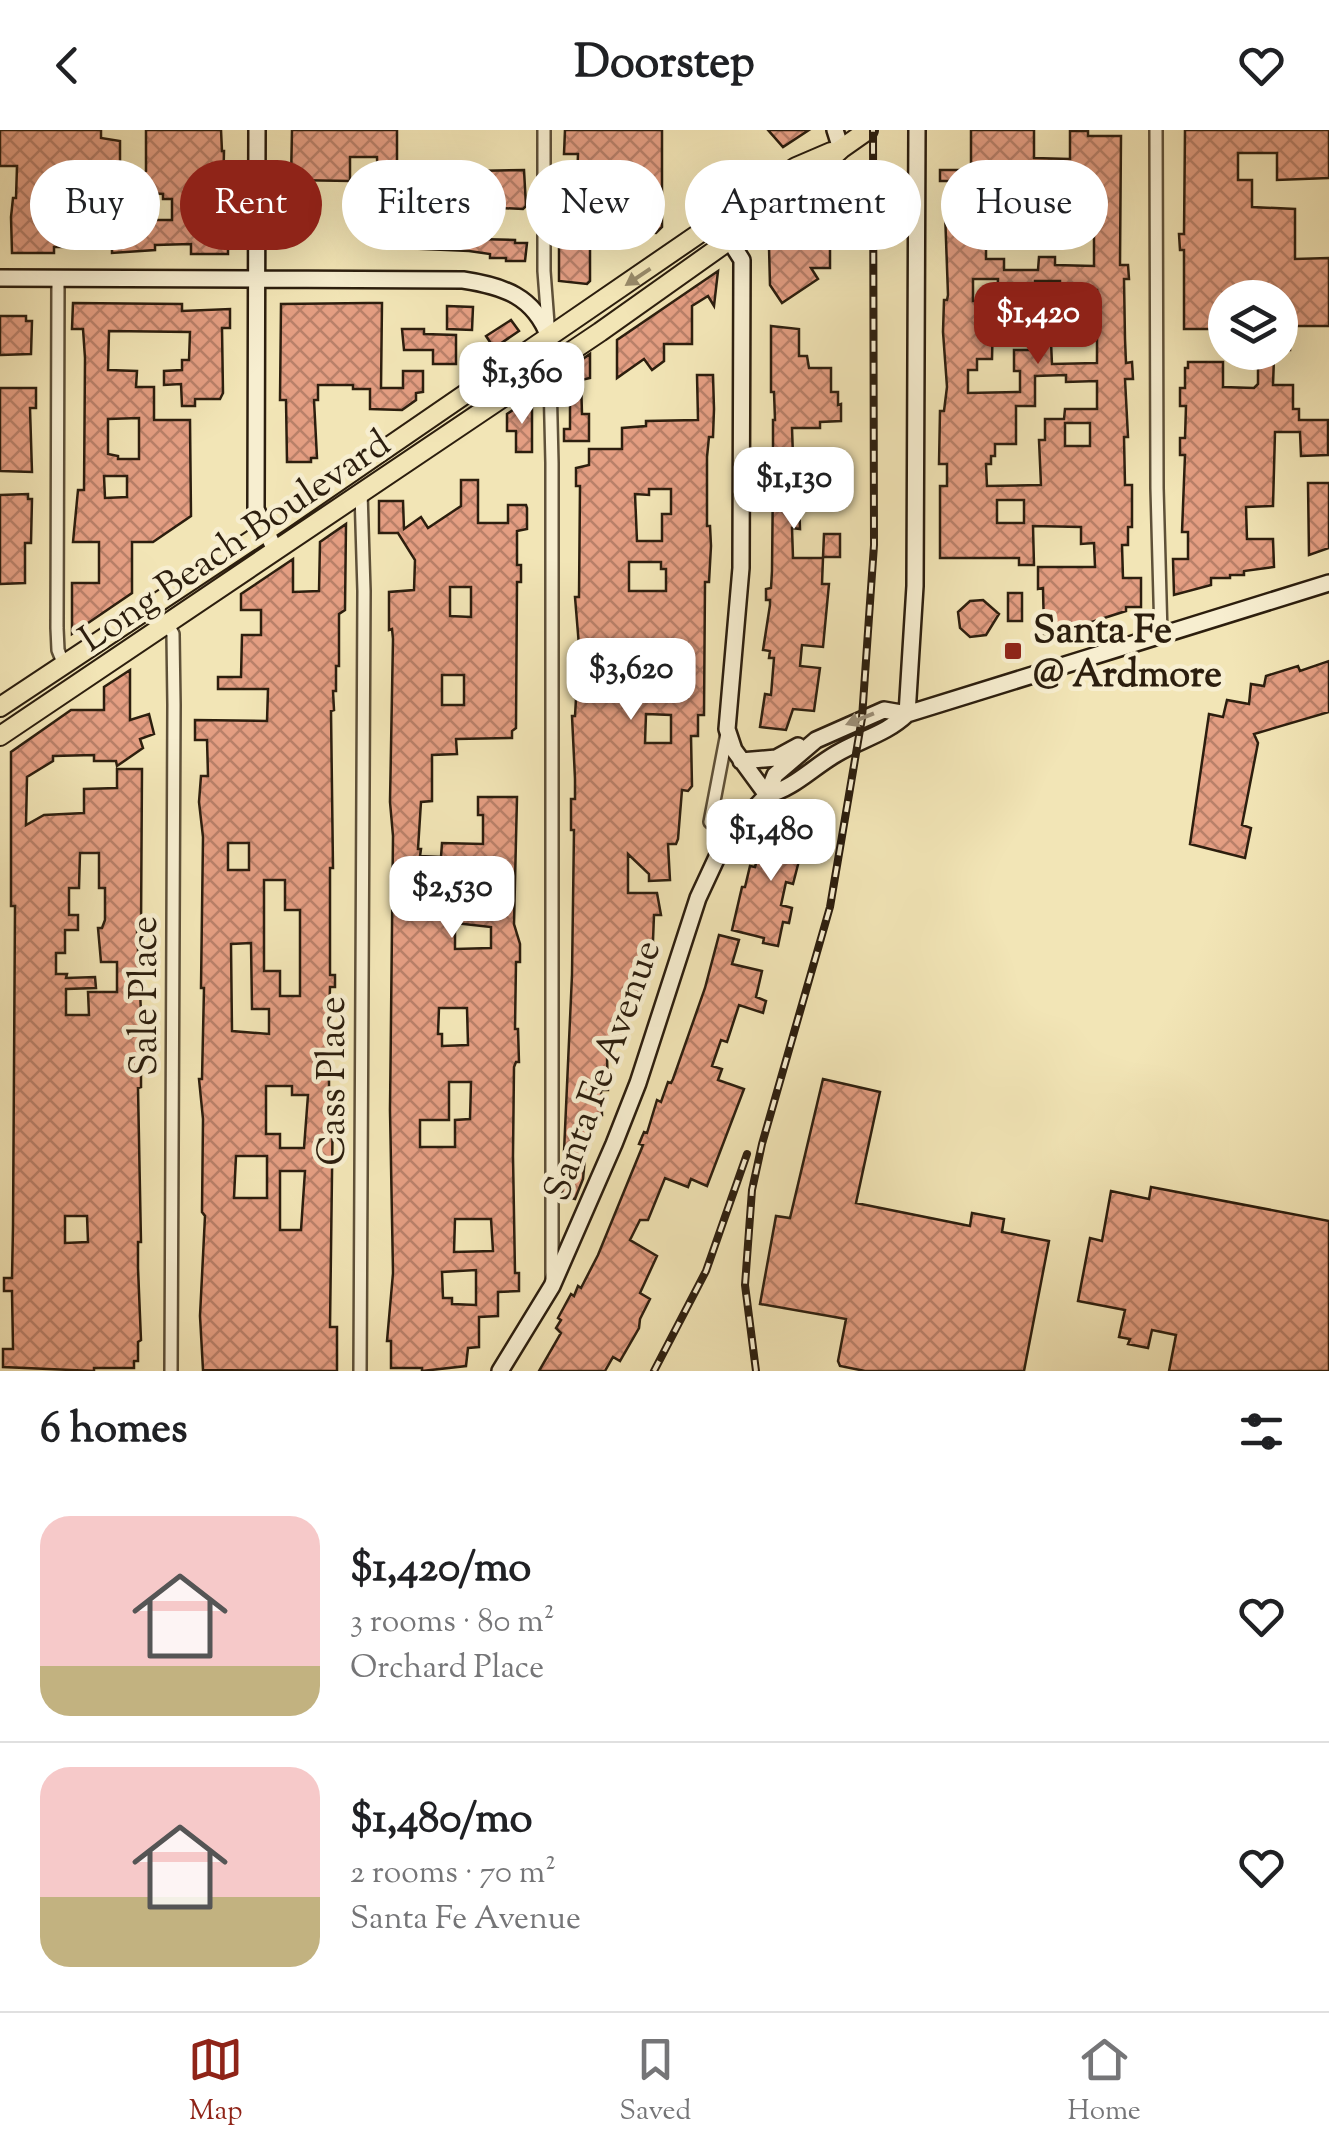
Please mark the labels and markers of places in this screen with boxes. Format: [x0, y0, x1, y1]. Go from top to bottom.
pin: $1,420 [957, 282, 1119, 367]
pin: $1,360 [441, 342, 603, 427]
pin: $1,130 [713, 447, 875, 532]
place label: Santa Fe @ Ardmore [1033, 606, 1222, 704]
pin: $3,620 [550, 638, 712, 723]
marker: Santa Fe @ Ardmore [1002, 640, 1024, 662]
pin: $1,480 [690, 799, 852, 884]
pin: $2,530 [371, 856, 533, 941]

